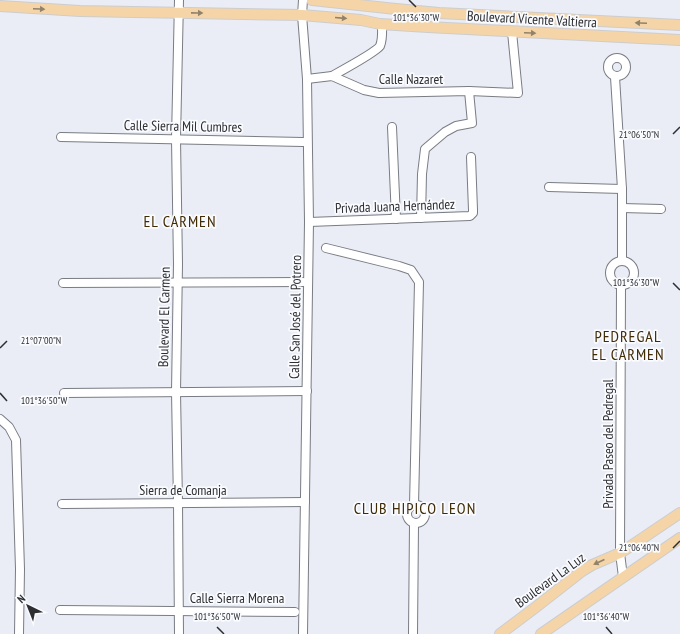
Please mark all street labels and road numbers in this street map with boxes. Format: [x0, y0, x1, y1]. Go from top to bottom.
street label: Boulevard Vicente Valtierra [467, 7, 597, 31]
street label: Calle Nazaret [379, 70, 443, 88]
street label: Calle Sierra Mil Cumbres [124, 116, 243, 136]
street label: Privada Juana Hernández [335, 195, 455, 217]
street label: Calle San José del Potrero [285, 255, 305, 379]
street label: Boulevard El Carmen [154, 267, 174, 367]
street label: Privada Paseo del Pedregal [599, 378, 617, 509]
street label: Sierra de Comanja [139, 481, 227, 499]
street label: Boulevard La Luz [511, 549, 589, 611]
street label: Calle Sierra Morena [190, 589, 284, 607]

